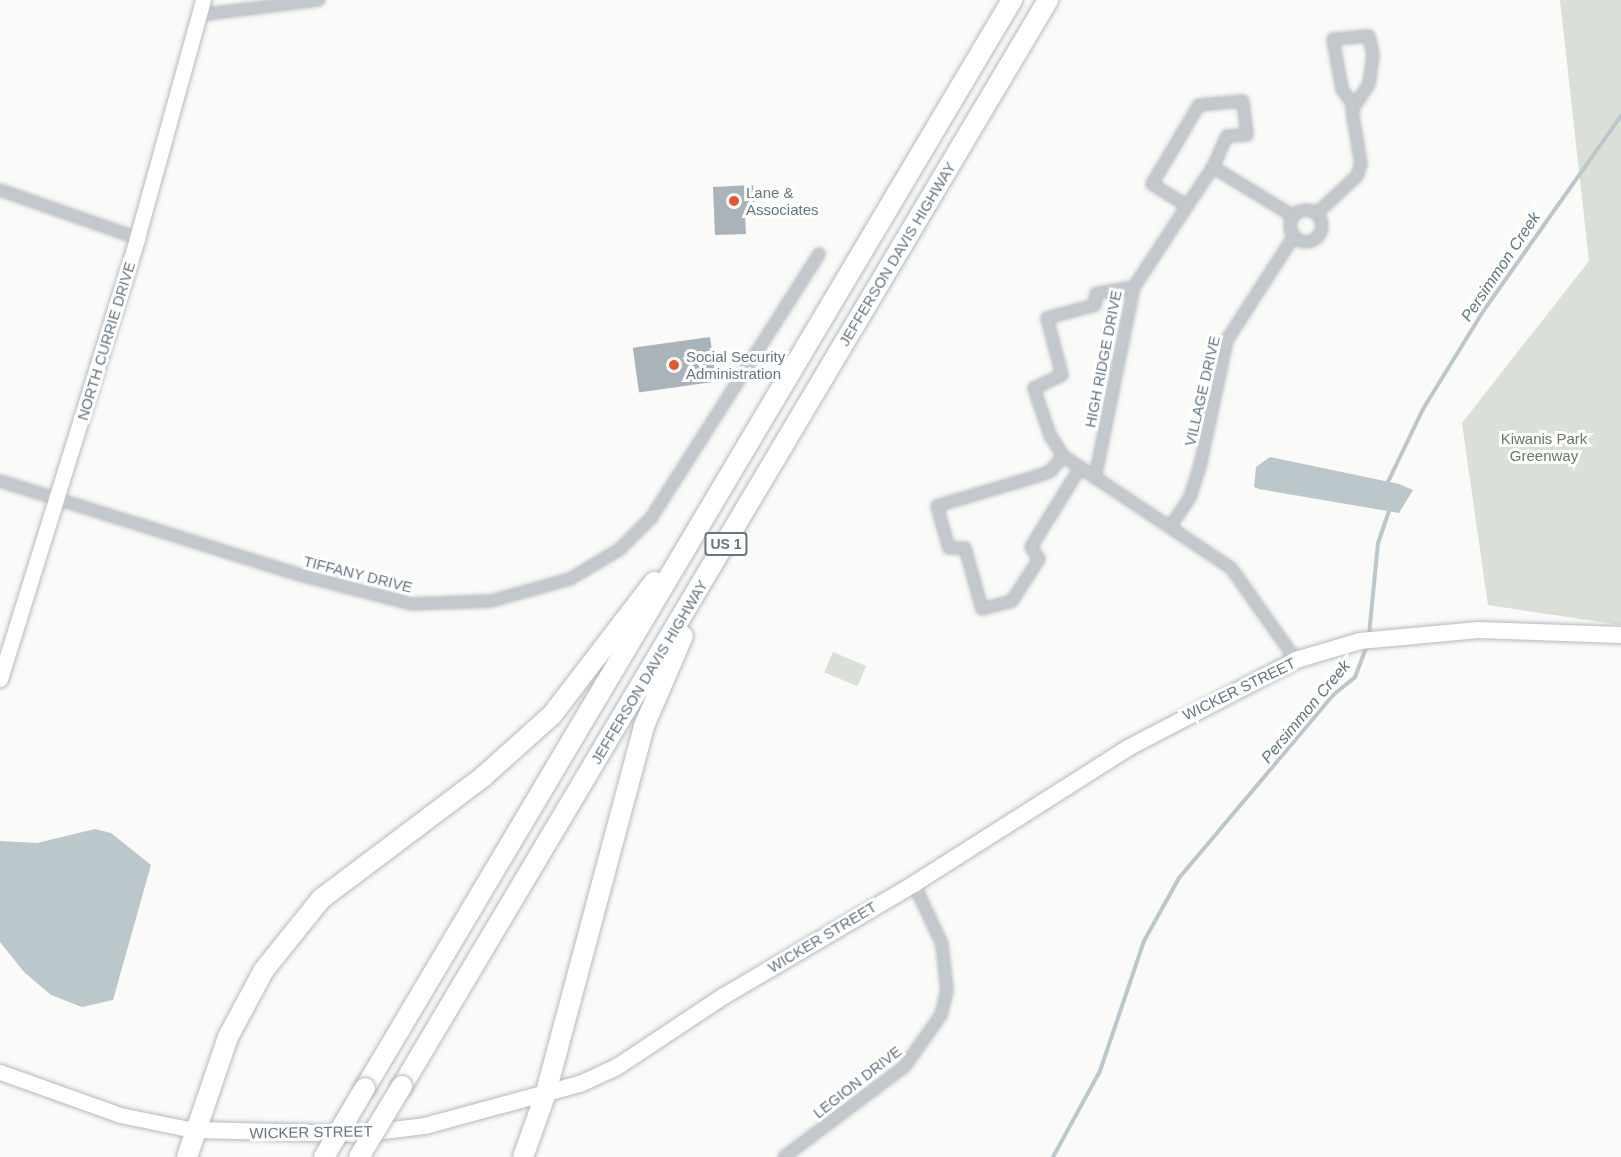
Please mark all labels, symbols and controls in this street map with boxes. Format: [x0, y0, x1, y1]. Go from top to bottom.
street label: JEFFERSON DAVIS HIGHWAY [835, 159, 959, 349]
place label: Lane & Associates [746, 183, 819, 218]
marker: Lane & Associates [727, 194, 741, 208]
water label: Persimmon Creek [1457, 209, 1545, 325]
street label: NORTH CURRIE DRIVE [73, 260, 139, 422]
street label: HIGH RIDGE DRIVE [1081, 289, 1125, 429]
street label: VILLAGE DRIVE [1181, 334, 1223, 448]
place label: Social Security Administration [686, 347, 785, 382]
marker: Social Security Administration [667, 358, 681, 372]
park label: Kiwanis Park Greenway [1501, 429, 1587, 464]
road number: US 1 [704, 533, 748, 555]
street label: TIFFANY DRIVE [302, 552, 414, 596]
street label: JEFFERSON DAVIS HIGHWAY [587, 577, 711, 767]
street label: WICKER STREET [1180, 654, 1298, 724]
water label: Persimmon Creek [1257, 657, 1355, 767]
street label: WICKER STREET [765, 898, 879, 976]
street label: LEGION DRIVE [809, 1042, 905, 1122]
street label: WICKER STREET [249, 1122, 373, 1142]

